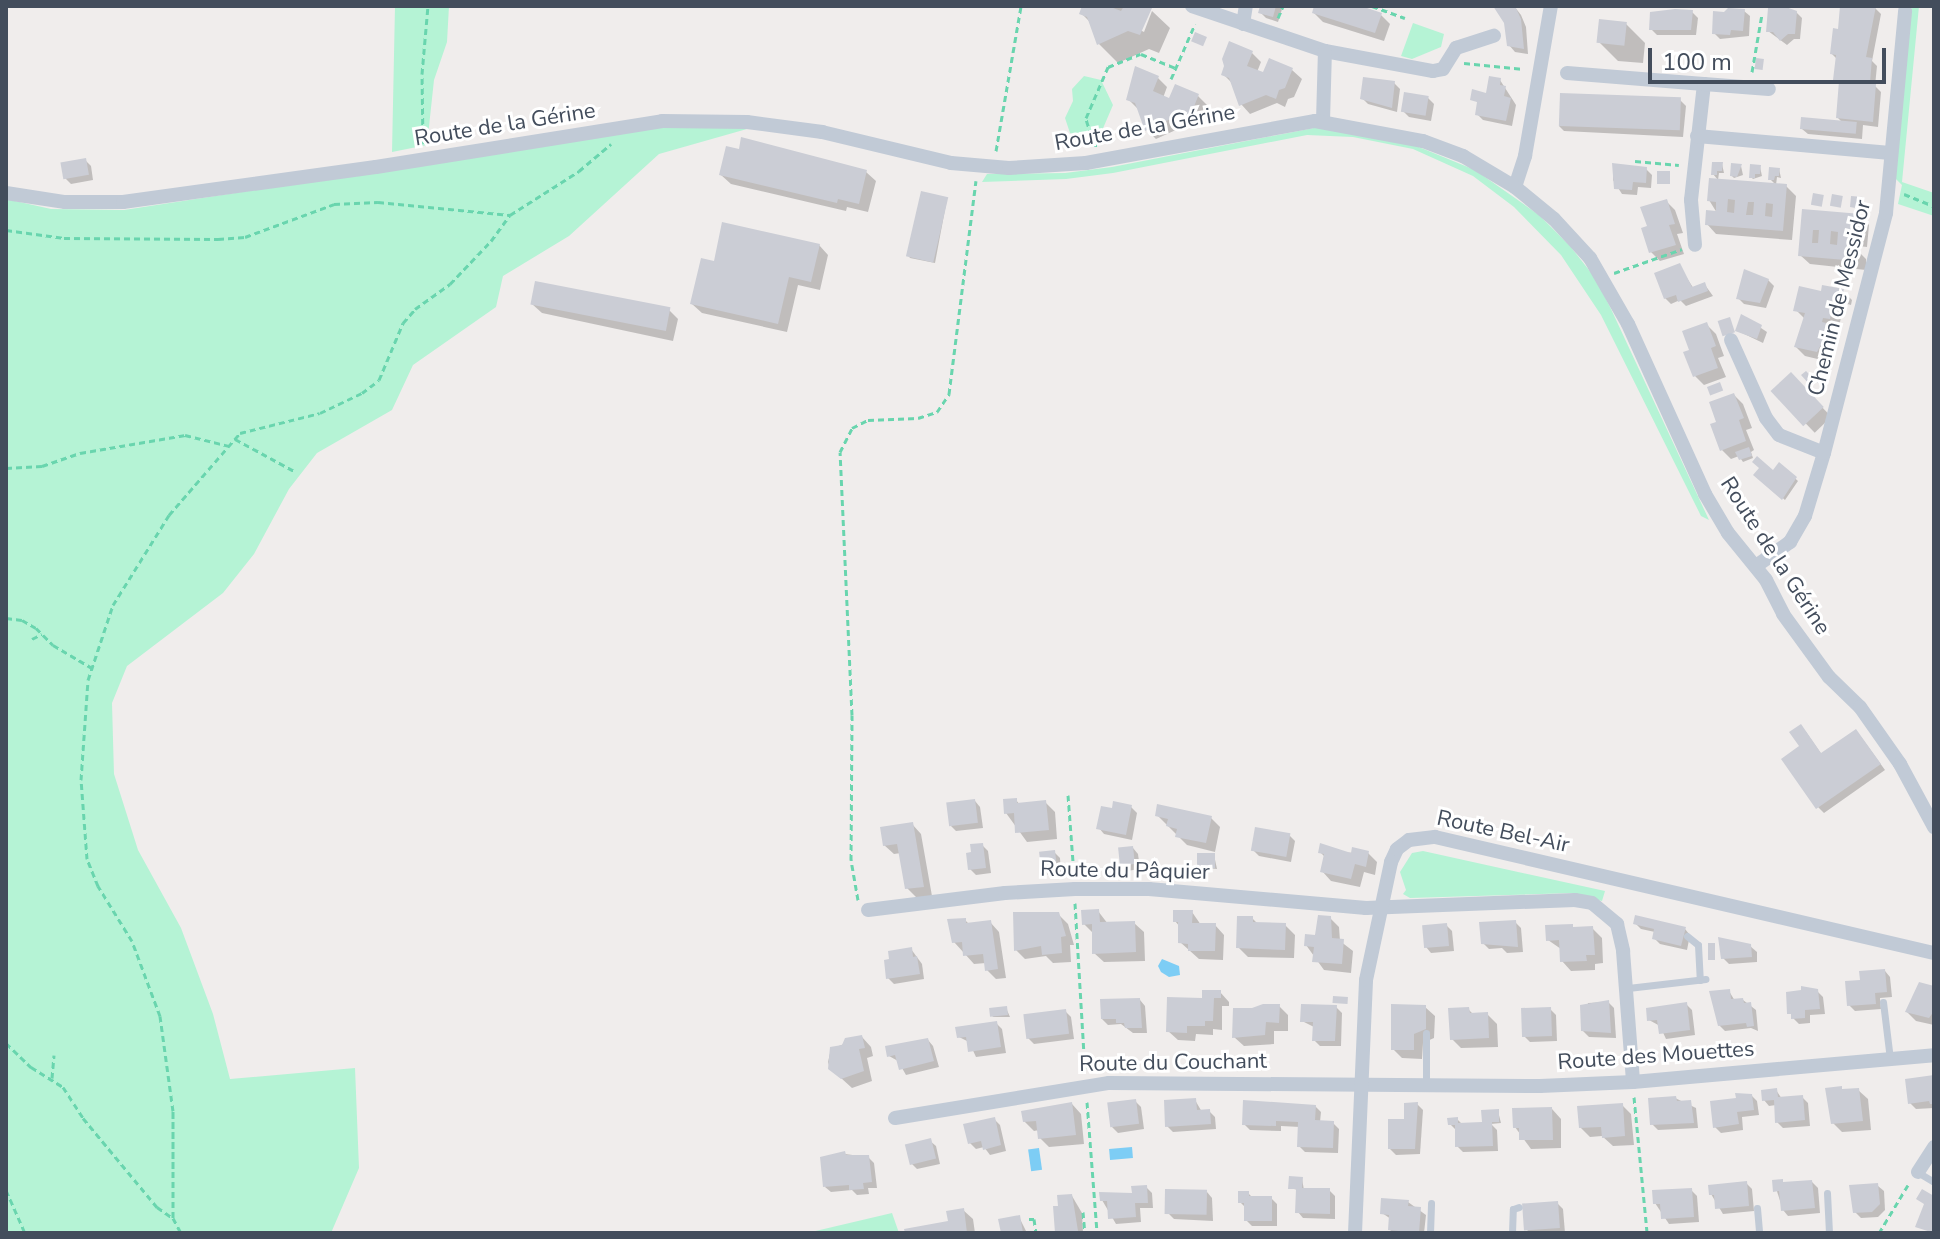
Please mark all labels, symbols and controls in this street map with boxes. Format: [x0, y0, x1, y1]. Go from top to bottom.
scale bar [1652, 32, 1890, 82]
text: 100 m [1662, 46, 1732, 78]
street label: Route de la Gérine [413, 98, 597, 152]
street label: Route de la Gérine [1053, 99, 1237, 157]
street label: Chemin de Messidor [1803, 197, 1877, 399]
street label: Route de la Gérine [1714, 472, 1836, 640]
street label: Route Bel-Air [1434, 805, 1572, 859]
street label: Route du Pâquier [1040, 856, 1210, 886]
street label: Route des Mouettes [1557, 1036, 1755, 1076]
street label: Route du Couchant [1079, 1048, 1267, 1078]

